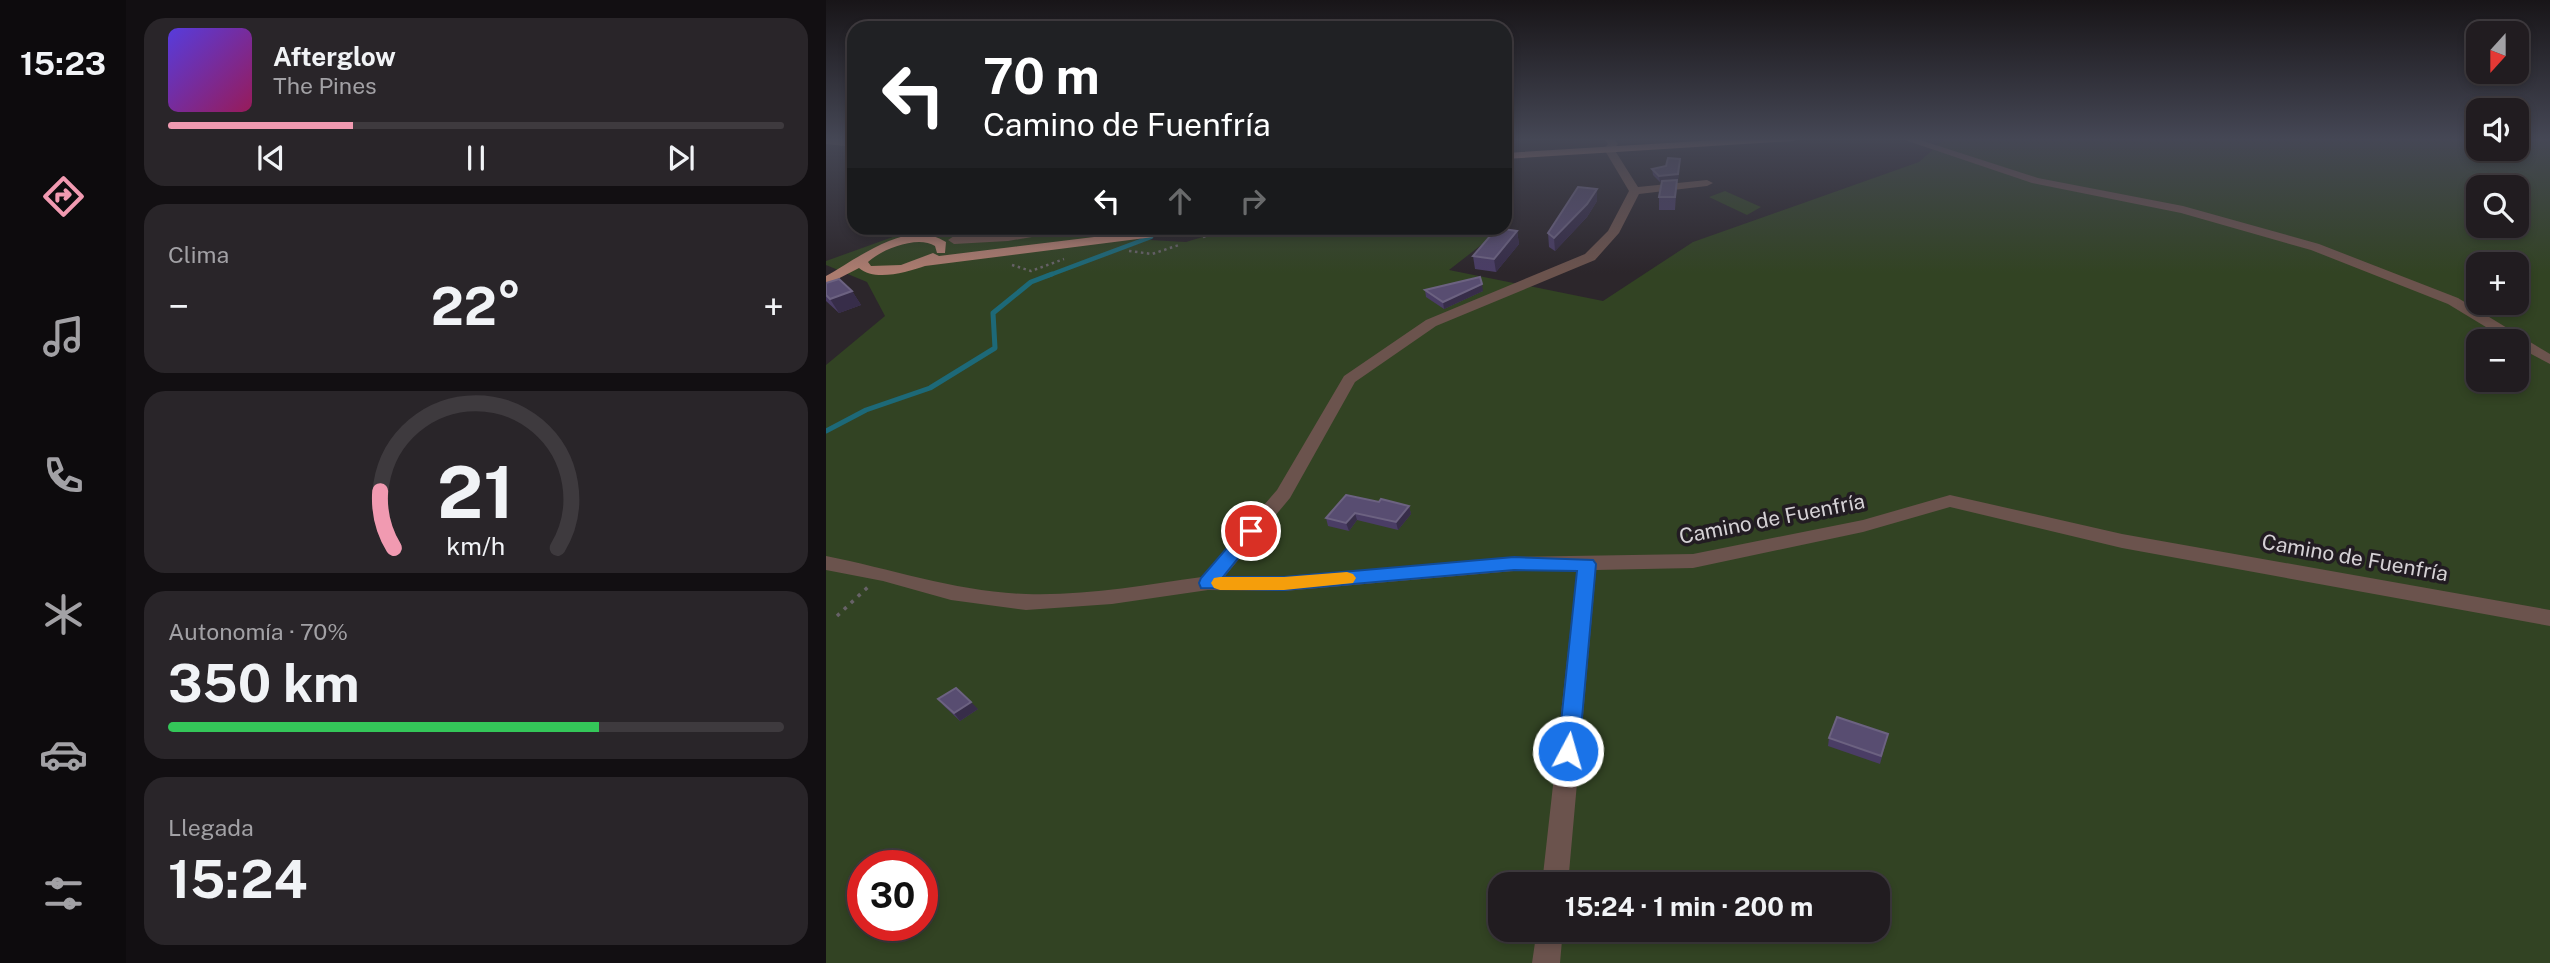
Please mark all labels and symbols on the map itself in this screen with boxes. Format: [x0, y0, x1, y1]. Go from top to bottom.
north arrow [2466, 21, 2529, 84]
street label: Camino de Fuenfría [1677, 488, 1867, 549]
pin [1221, 501, 1281, 561]
street label: Camino de Fuenfría [2260, 529, 2450, 586]
position arrow [1531, 714, 1605, 788]
speed limit sign: 30 [847, 850, 938, 941]

